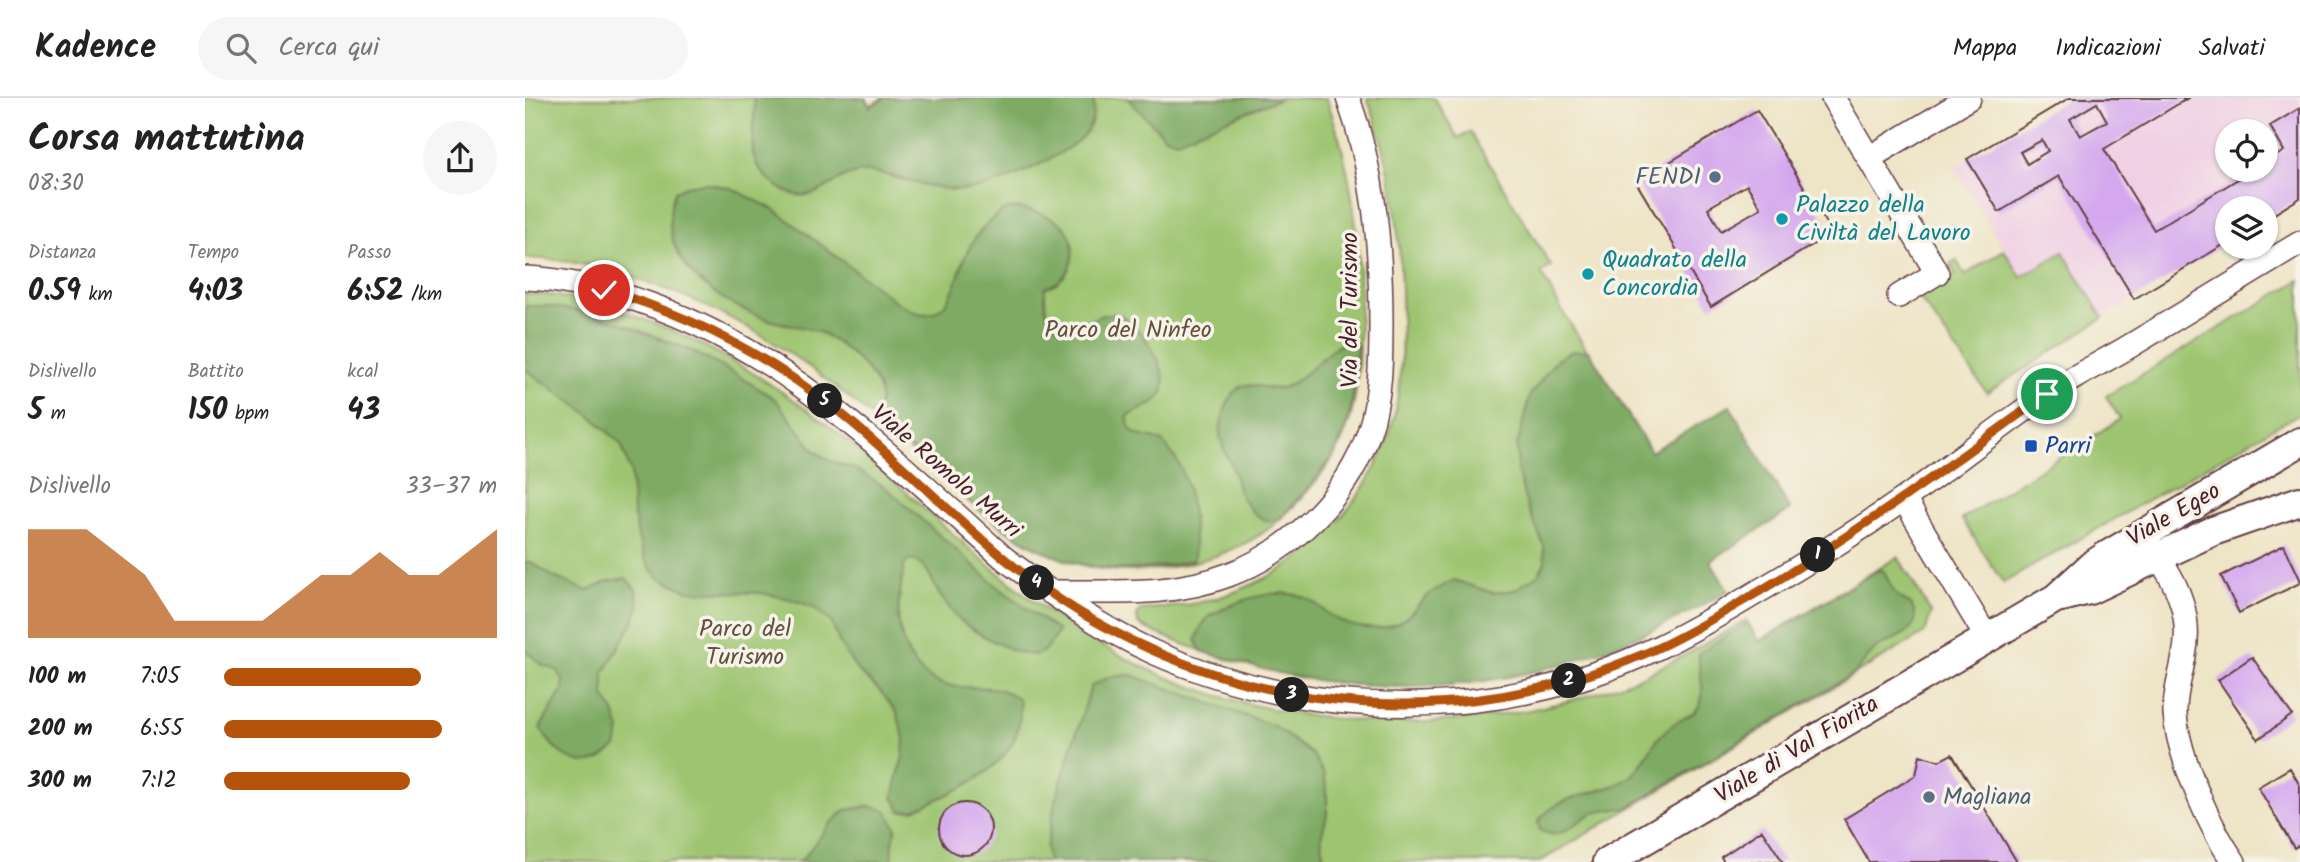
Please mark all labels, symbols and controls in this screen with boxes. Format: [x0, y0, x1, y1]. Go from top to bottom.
search box [198, 17, 688, 80]
text: Kadence [35, 22, 156, 75]
text: Cerca qui [278, 27, 379, 69]
icon: search [222, 29, 260, 67]
text: Mappa [1953, 29, 2017, 68]
text: Indicazioni [2055, 29, 2161, 68]
text: Salvati [2199, 29, 2265, 68]
text: Corsa mattutina [28, 110, 305, 170]
map controls [2215, 119, 2278, 259]
button: locate [2215, 119, 2278, 182]
button: share [423, 121, 497, 195]
place label: FENDI [1635, 158, 1701, 197]
text: 08:30 [28, 166, 84, 202]
marker: FENDI [1707, 169, 1723, 185]
place label: Palazzo della Civiltà del Lavoro [1796, 186, 1971, 253]
button: layers [2215, 196, 2278, 259]
marker: Palazzo della Civiltà del Lavoro [1774, 211, 1790, 227]
street label: Via del Turismo [1331, 232, 1370, 388]
text: Distanza [28, 238, 97, 268]
text: Tempo [188, 238, 239, 268]
text: Passo [347, 238, 391, 268]
place label: Quadrato della Concordia [1602, 241, 1747, 308]
pin [574, 260, 634, 320]
marker: Quadrato della Concordia [1580, 266, 1596, 282]
text: 0.59 [28, 268, 81, 316]
text: 4:03 [188, 268, 243, 316]
text: 6:52 [347, 268, 404, 316]
icon: check [585, 271, 623, 309]
text: km [81, 280, 113, 310]
text: /km [404, 280, 442, 310]
park label: Parco del Ninfeo [1044, 311, 1212, 350]
text: Dislivello [28, 357, 97, 387]
text: Battito [188, 357, 244, 387]
text: kcal [347, 357, 378, 387]
pin [2017, 364, 2077, 424]
icon: arrive [2028, 375, 2066, 413]
pin: 5 [807, 384, 843, 418]
text: 5 [820, 385, 829, 415]
text: 5 [28, 387, 43, 435]
text: 150 [188, 387, 227, 435]
text: 43 [347, 387, 380, 435]
street label: Viale Romolo Murri [862, 395, 1031, 550]
text: m [43, 399, 66, 429]
text: bpm [227, 399, 269, 429]
place label: Parri [2045, 427, 2092, 466]
marker: Parri [2023, 438, 2039, 454]
text: Dislivello [28, 469, 111, 505]
text: 33–37 m [405, 469, 497, 505]
street label: Viale Egeo [2120, 472, 2229, 558]
pin: 1 [1801, 538, 1835, 573]
text: 1 [1815, 539, 1820, 569]
pin: 4 [1019, 566, 1055, 601]
text: 4 [1031, 567, 1042, 597]
park label: Parco del Turismo [699, 610, 791, 677]
text: 100 m [28, 659, 86, 695]
text: 7:05 [140, 659, 180, 695]
pin: 2 [1551, 664, 1587, 698]
text: 2 [1563, 665, 1574, 695]
pin: 3 [1275, 678, 1309, 712]
text: 3 [1286, 679, 1297, 709]
street label: Viale di Val Fiorita [1707, 685, 1887, 815]
text: 200 m [28, 711, 93, 747]
text: 6:55 [140, 711, 183, 747]
text: 300 m [28, 763, 92, 799]
text: 7:12 [140, 763, 177, 799]
place label: Magliana [1943, 778, 2032, 817]
marker: Magliana [1921, 789, 1937, 805]

